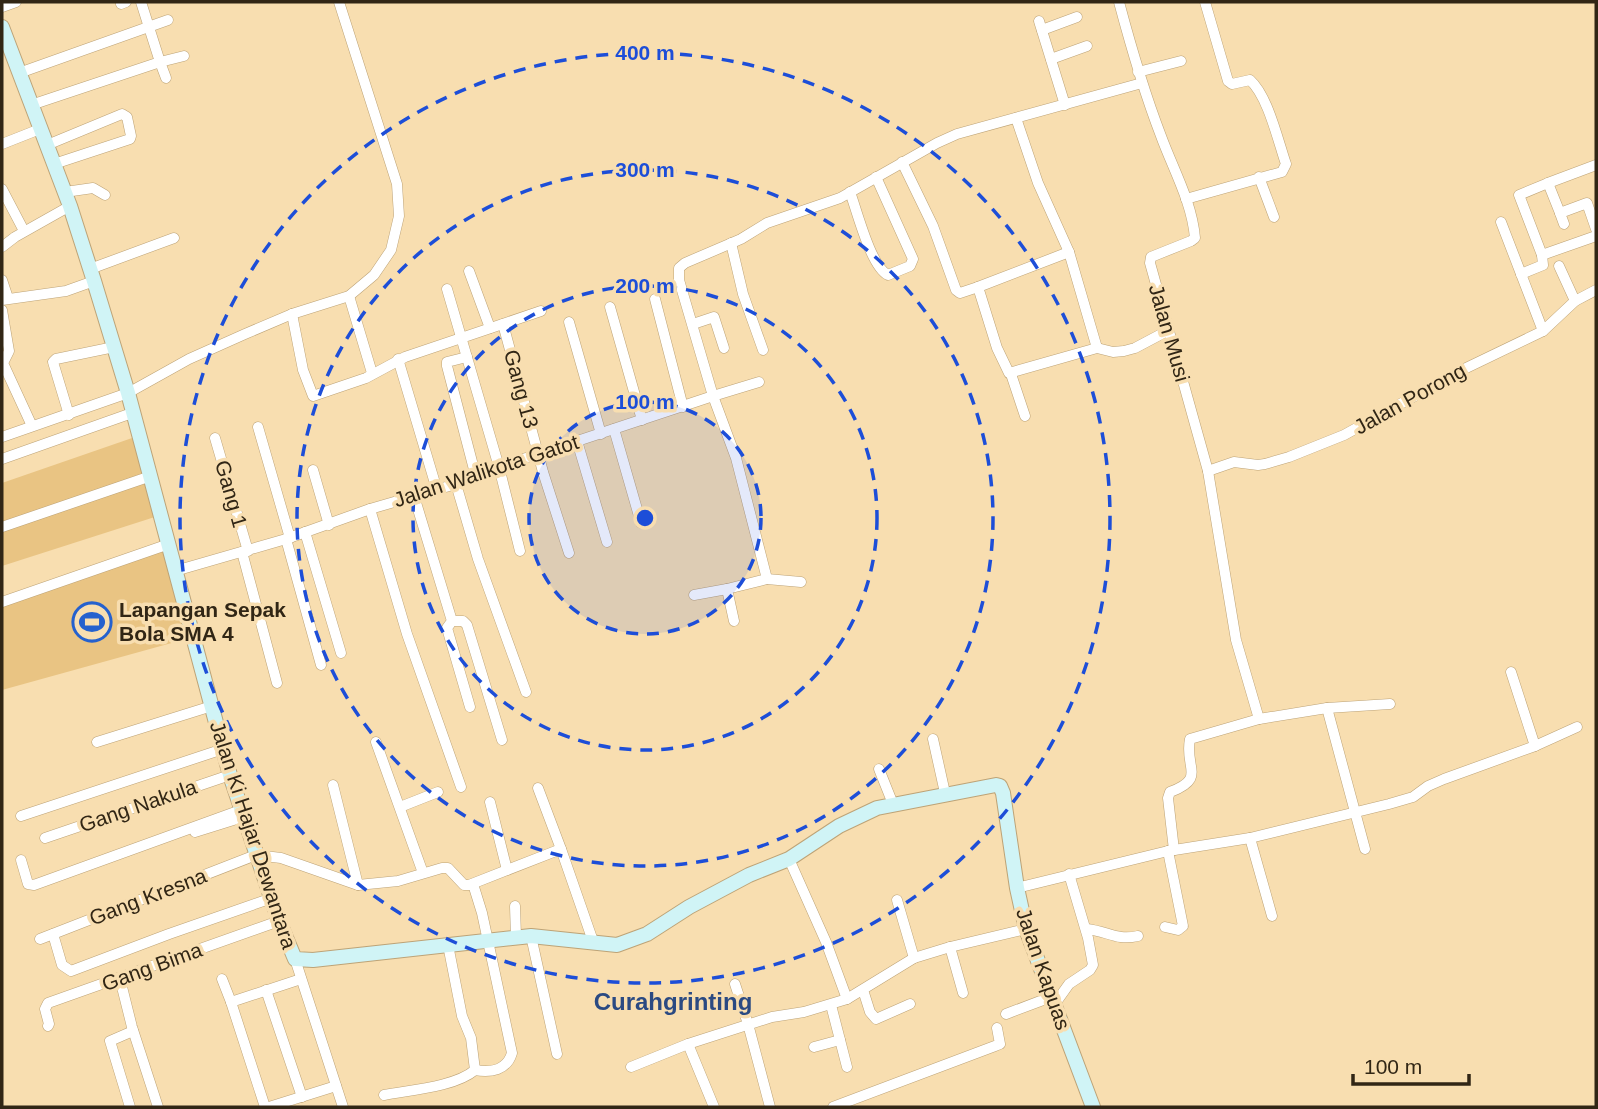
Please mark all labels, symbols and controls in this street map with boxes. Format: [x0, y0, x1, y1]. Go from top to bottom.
text: 400 m [615, 41, 675, 64]
text: 300 m [615, 158, 675, 181]
text: 200 m [615, 274, 675, 297]
street label: Jalan Musi [1145, 281, 1194, 384]
street label: Gang 13 [500, 347, 543, 431]
street label: Jalan Porong [1350, 359, 1469, 439]
text: 100 m [615, 390, 675, 413]
street label: Jalan Walikota Gatot [391, 430, 581, 511]
street label: Gang 1 [211, 458, 252, 530]
centre of rings [633, 506, 657, 530]
place label: Lapangan Sepak Bola SMA 4 [119, 598, 286, 645]
sports icon: Lapangan Sepak Bola SMA 4 [71, 601, 113, 643]
street label: Jalan Ki Hajar Dewantara [206, 718, 301, 952]
street label: Gang Nakula [76, 775, 200, 836]
street label: Gang Kresna [86, 864, 210, 929]
street label: Jalan Kapuas [1012, 905, 1075, 1033]
street label: Gang Bima [99, 938, 205, 995]
district label: Curahgrinting [594, 988, 752, 1015]
scale bar [1353, 1042, 1468, 1086]
text: 100 m [1364, 1055, 1422, 1078]

